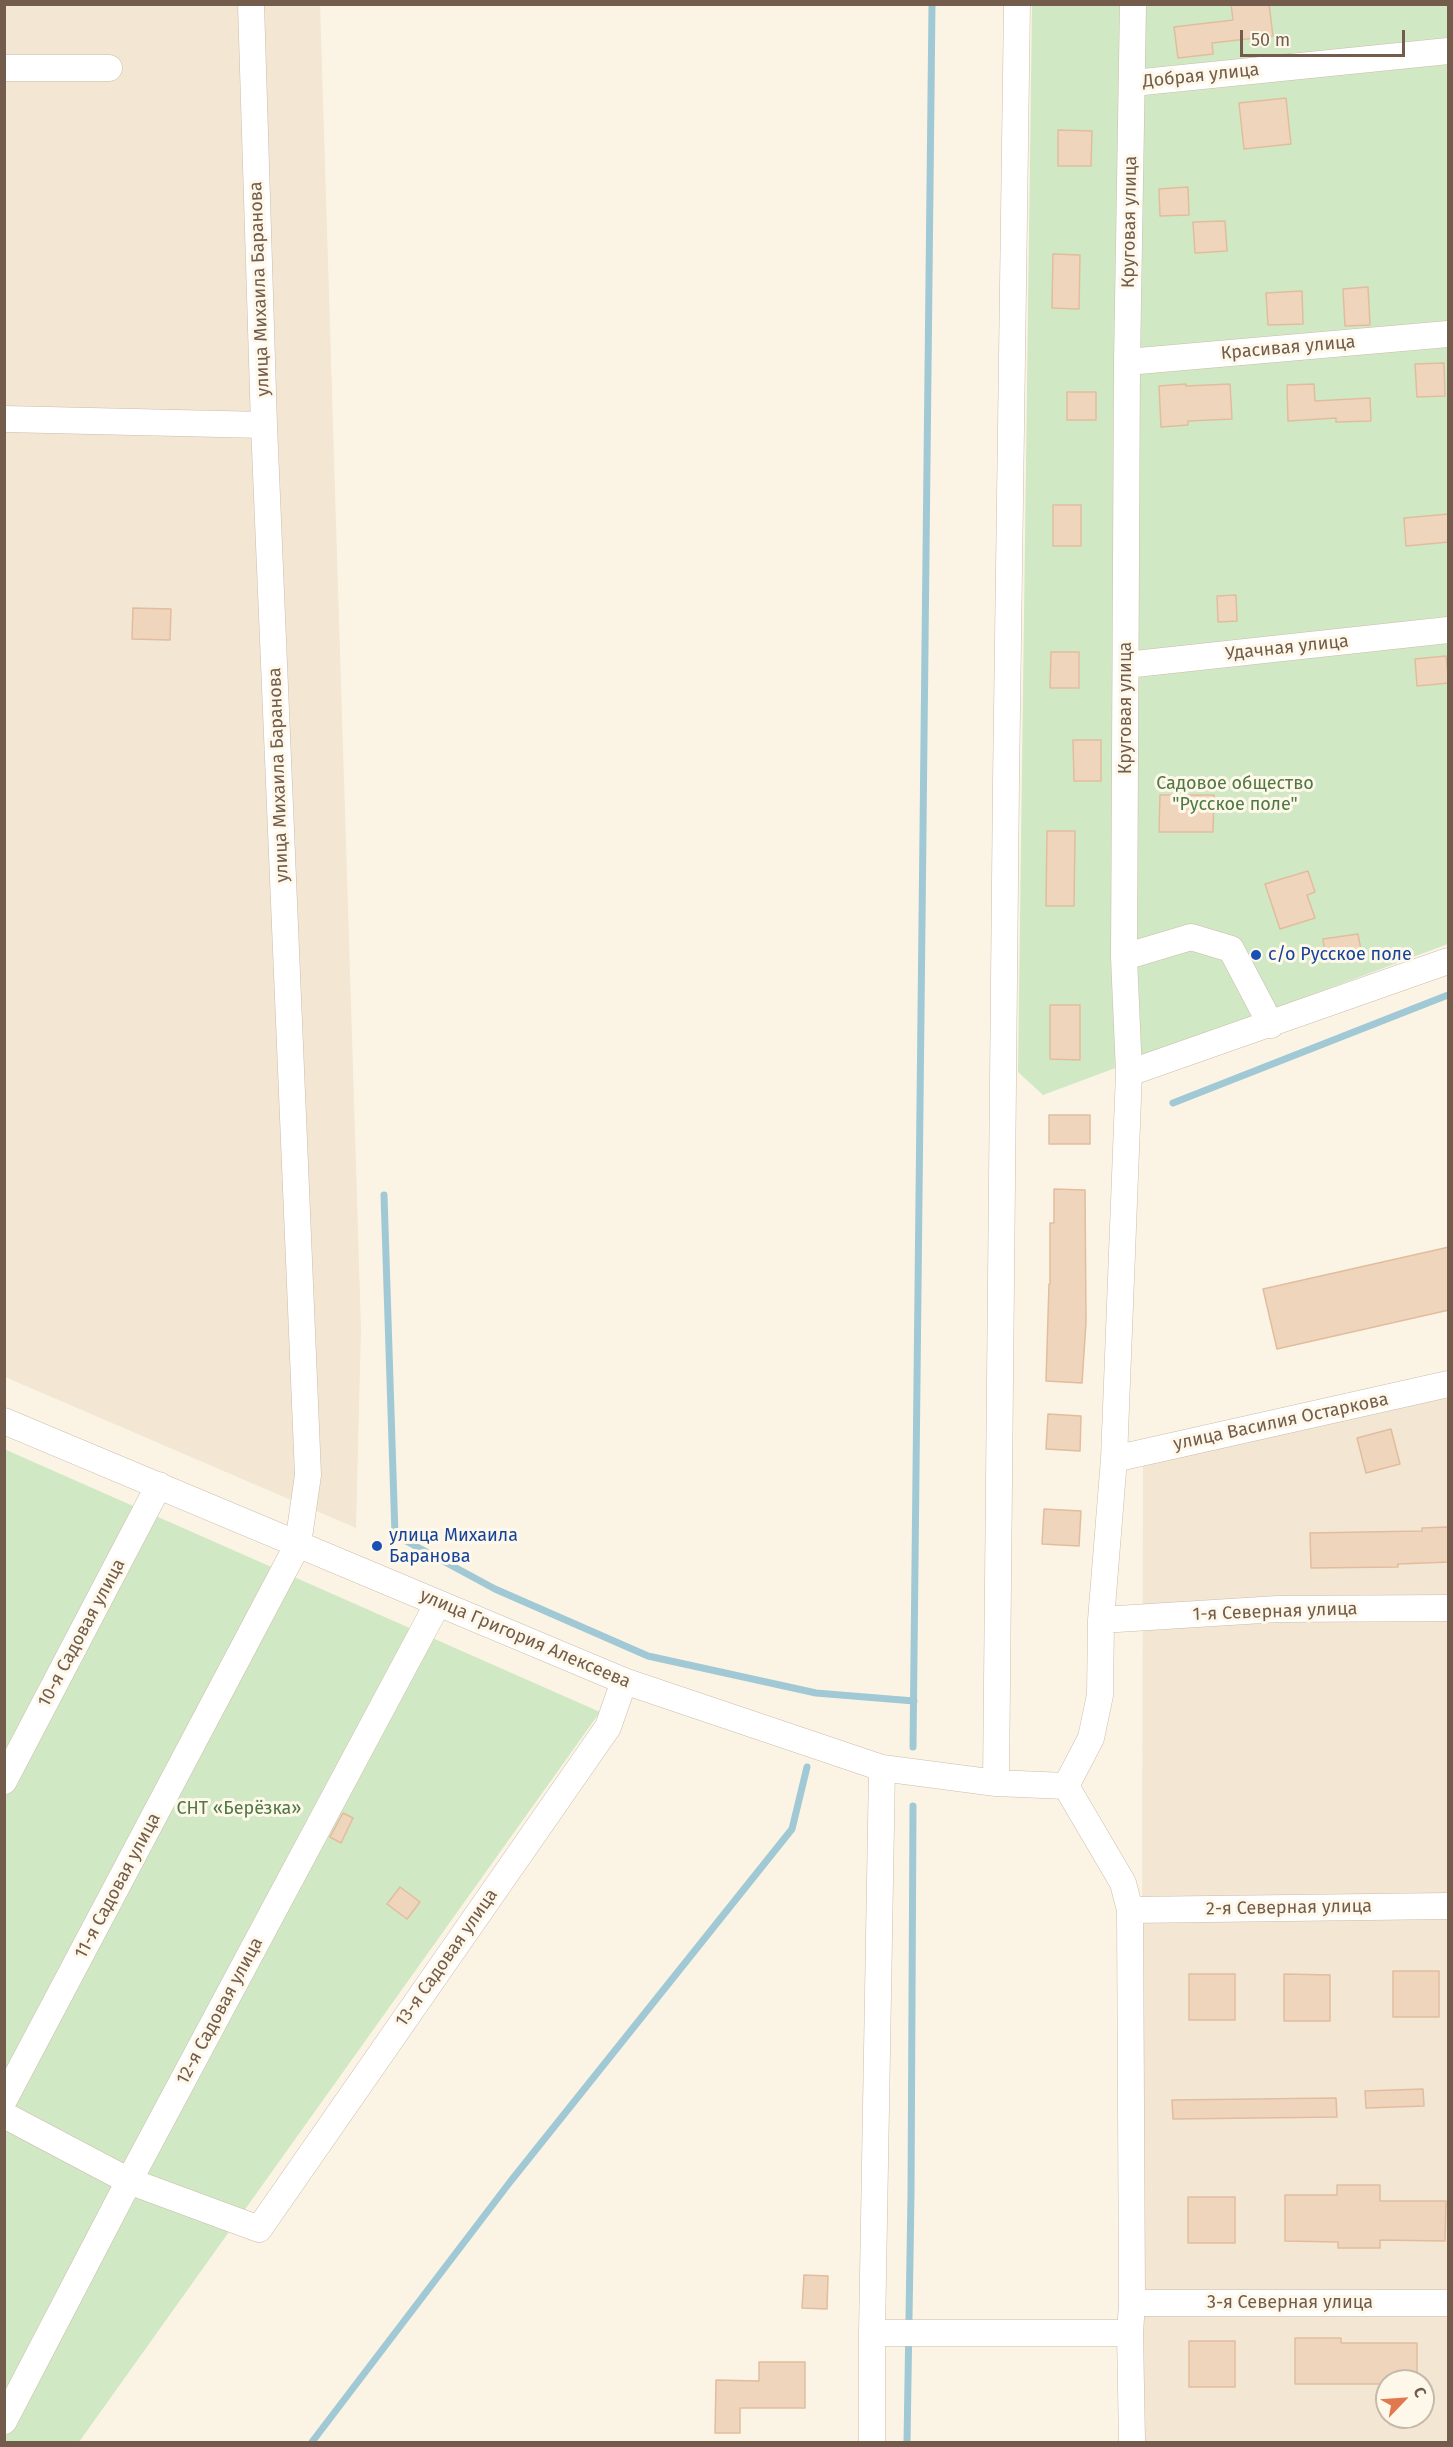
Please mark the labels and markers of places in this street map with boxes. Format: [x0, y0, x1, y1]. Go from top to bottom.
place label: с/о Русское поле [1268, 944, 1412, 966]
marker: с/о Русское поле [1249, 948, 1263, 962]
place label: улица Михаила Баранова [389, 1525, 518, 1568]
marker: улица Михаила Баранова [370, 1539, 384, 1553]

